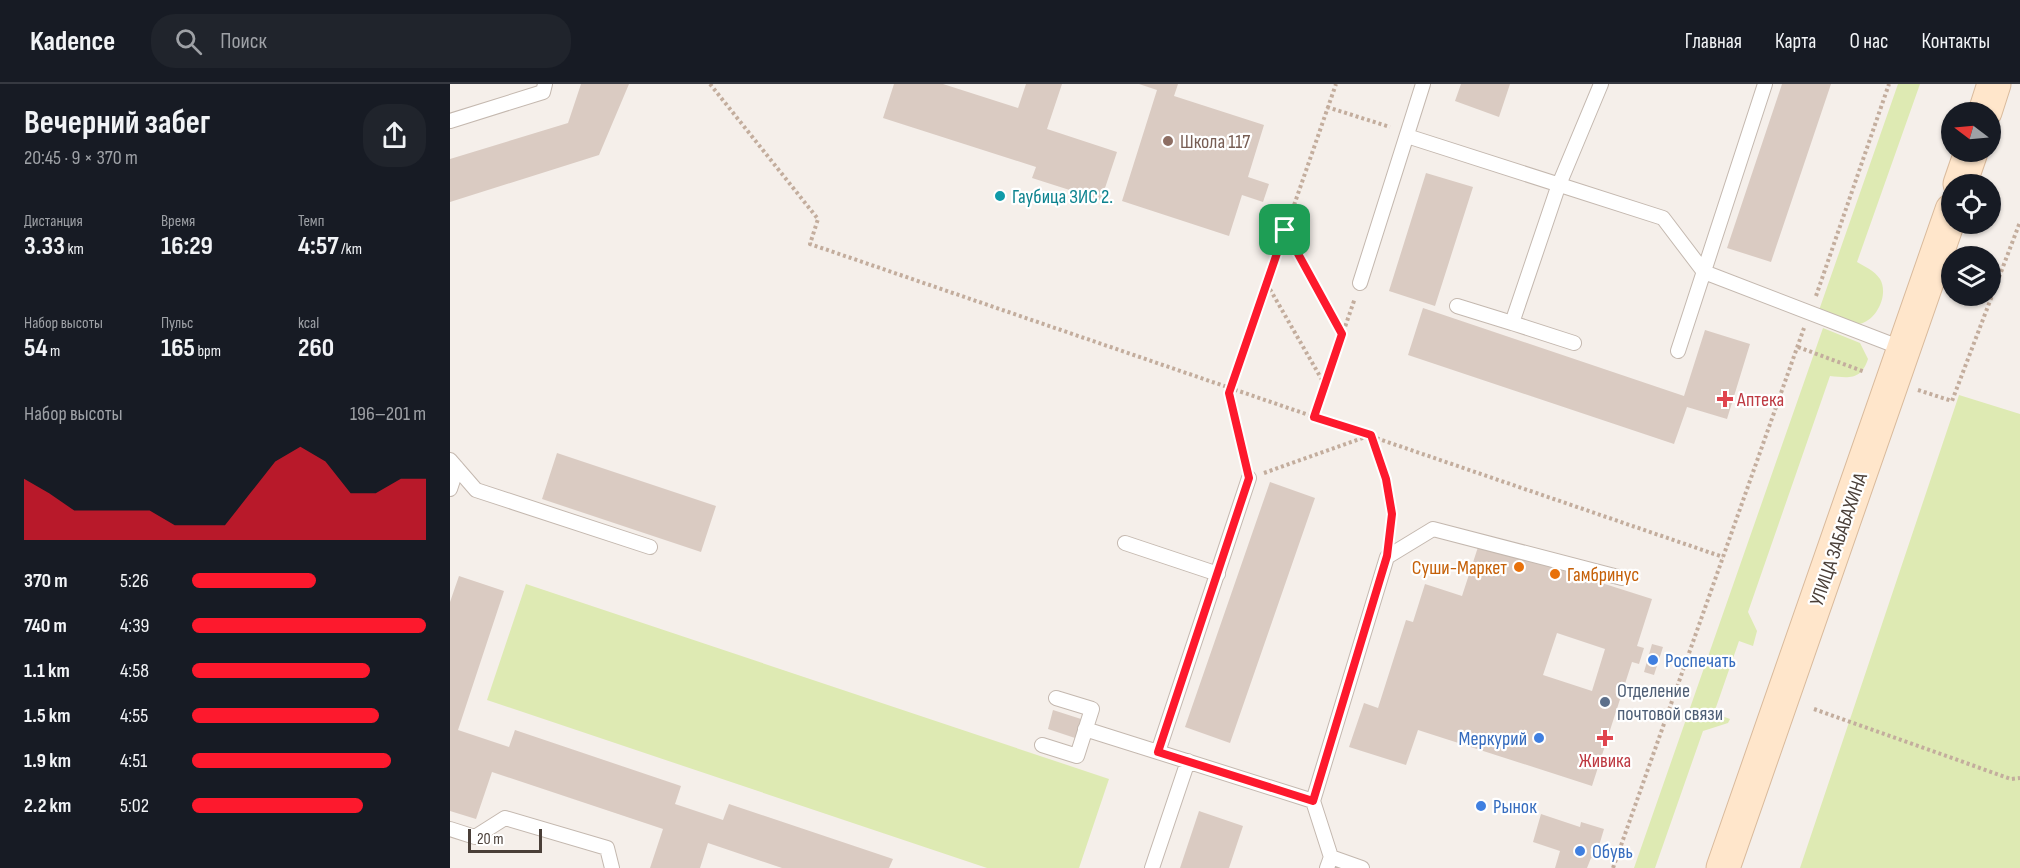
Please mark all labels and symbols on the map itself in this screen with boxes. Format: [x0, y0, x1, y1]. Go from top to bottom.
north arrow [1941, 102, 2001, 162]
place label: Школа 117 [1180, 130, 1250, 154]
marker: Школа 117 [1161, 134, 1175, 148]
place label: Гаубица ЗИС 2. [1012, 185, 1113, 209]
marker: Гаубица ЗИС 2. [993, 189, 1007, 203]
pin [1259, 204, 1310, 255]
place label: Аптека [1736, 388, 1784, 412]
marker: Аптека [1718, 392, 1732, 406]
street label: УЛИЦА ЗАБАБАХИНА [1805, 469, 1873, 609]
place label: Суши-Маркет [1412, 556, 1507, 580]
marker: Суши-Маркет [1512, 560, 1526, 574]
place label: Гамбринус [1567, 563, 1639, 587]
marker: Гамбринус [1548, 567, 1562, 581]
place label: Роспечать [1665, 649, 1736, 673]
marker: Роспечать [1646, 653, 1660, 667]
place label: Отделение почтовой связи [1617, 679, 1723, 726]
marker: Отделение почтовой связи [1598, 695, 1612, 709]
place label: Меркурий [1459, 727, 1527, 751]
marker: Меркурий [1532, 731, 1546, 745]
marker: Живика [1598, 731, 1612, 745]
place label: Живика [1579, 749, 1631, 773]
place label: Рынок [1493, 795, 1537, 819]
marker: Рынок [1474, 799, 1488, 813]
scale bar [468, 826, 542, 854]
place label: Обувь [1592, 840, 1633, 864]
marker: Обувь [1573, 844, 1587, 858]

